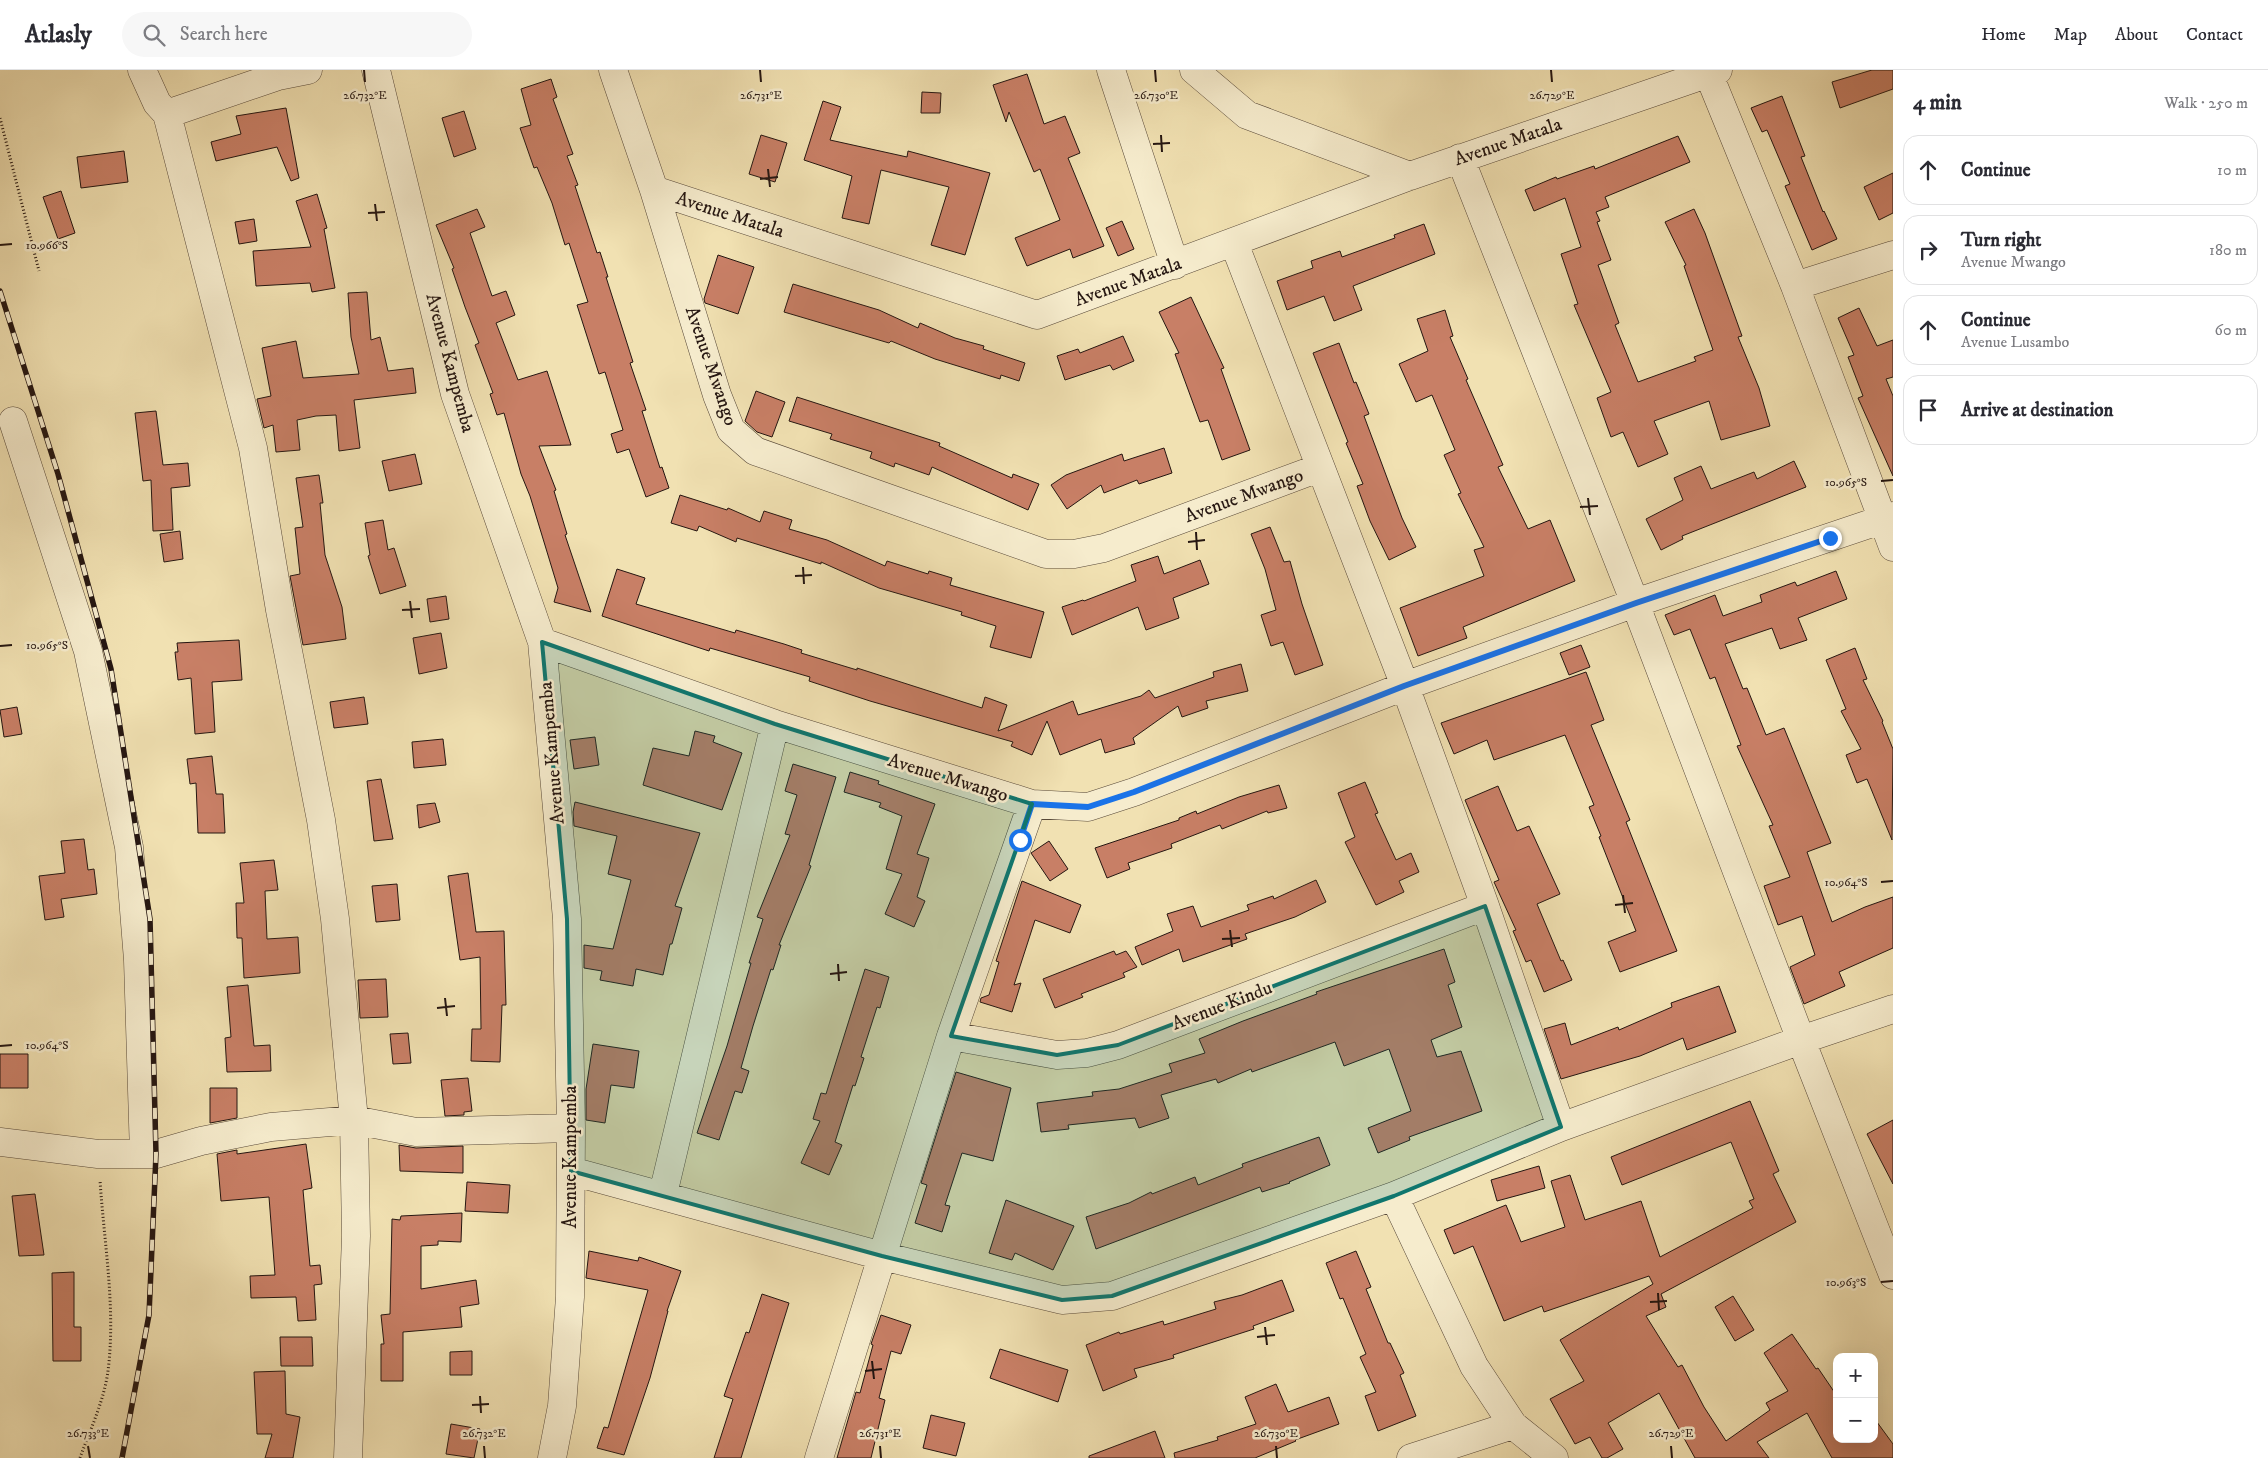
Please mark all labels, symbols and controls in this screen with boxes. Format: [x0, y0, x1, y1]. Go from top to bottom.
search box [122, 12, 472, 57]
text: Atlasly [25, 20, 92, 50]
icon: search [140, 21, 168, 49]
text: Search here [180, 23, 268, 46]
text: Home [1981, 24, 2026, 46]
text: Map [2054, 24, 2087, 46]
text: About [2115, 24, 2158, 46]
text: Contact [2186, 24, 2243, 46]
text: 26.732°E [343, 88, 387, 103]
text: 26.731°E [740, 88, 782, 103]
text: 26.730°E [1134, 88, 1178, 103]
text: 26.729°E [1530, 88, 1575, 103]
text: 4 min [1913, 90, 1962, 116]
text: Walk · 250 m [2164, 93, 2248, 113]
street label: Avenue Matala [1451, 113, 1565, 171]
icon: ahead [1914, 156, 1942, 184]
text: Continue [1961, 159, 2031, 182]
text: 10 m [2217, 160, 2247, 180]
street label: Avenue Matala [673, 187, 787, 243]
text: Turn right [1961, 229, 2041, 252]
icon: right [1914, 236, 1942, 264]
text: 10.966°S [26, 238, 68, 253]
text: 180 m [2209, 240, 2247, 260]
street label: Avenue Matala [1071, 252, 1185, 312]
text: Avenue Mwango [1961, 252, 2066, 272]
street label: Avenue Kampemba [420, 291, 480, 435]
street label: Avenue Mwango [680, 303, 742, 429]
text: Continue [1961, 309, 2031, 332]
icon: ahead [1914, 316, 1942, 344]
text: 60 m [2215, 320, 2247, 340]
text: Avenue Lusambo [1961, 332, 2069, 352]
icon: arrive [1914, 396, 1942, 424]
text: Arrive at destination [1961, 399, 2113, 422]
street label: Avenue Mwango [1182, 464, 1306, 528]
text: 10.965°S [1825, 475, 1867, 490]
route end [1819, 527, 1842, 550]
text: 10.965°S [26, 638, 68, 653]
street label: Avenue Kampemba [534, 681, 570, 825]
street label: Avenue Mwango [885, 749, 1011, 807]
route start [1009, 829, 1032, 852]
text: 10.964°S [1825, 875, 1867, 890]
street label: Avenue Kindu [1169, 976, 1275, 1036]
text: 10.964°S [26, 1038, 68, 1053]
street label: Avenue Kampemba [559, 1085, 582, 1229]
text: 10.963°S [1826, 1275, 1866, 1290]
map controls [1833, 1353, 1878, 1443]
button: + [1833, 1353, 1878, 1398]
button: − [1833, 1398, 1878, 1443]
text: 26.733°E [67, 1426, 109, 1441]
text: 26.732°E [462, 1426, 506, 1441]
text: 26.731°E [859, 1426, 901, 1441]
text: 26.730°E [1254, 1426, 1298, 1441]
text: 26.729°E [1649, 1426, 1694, 1441]

